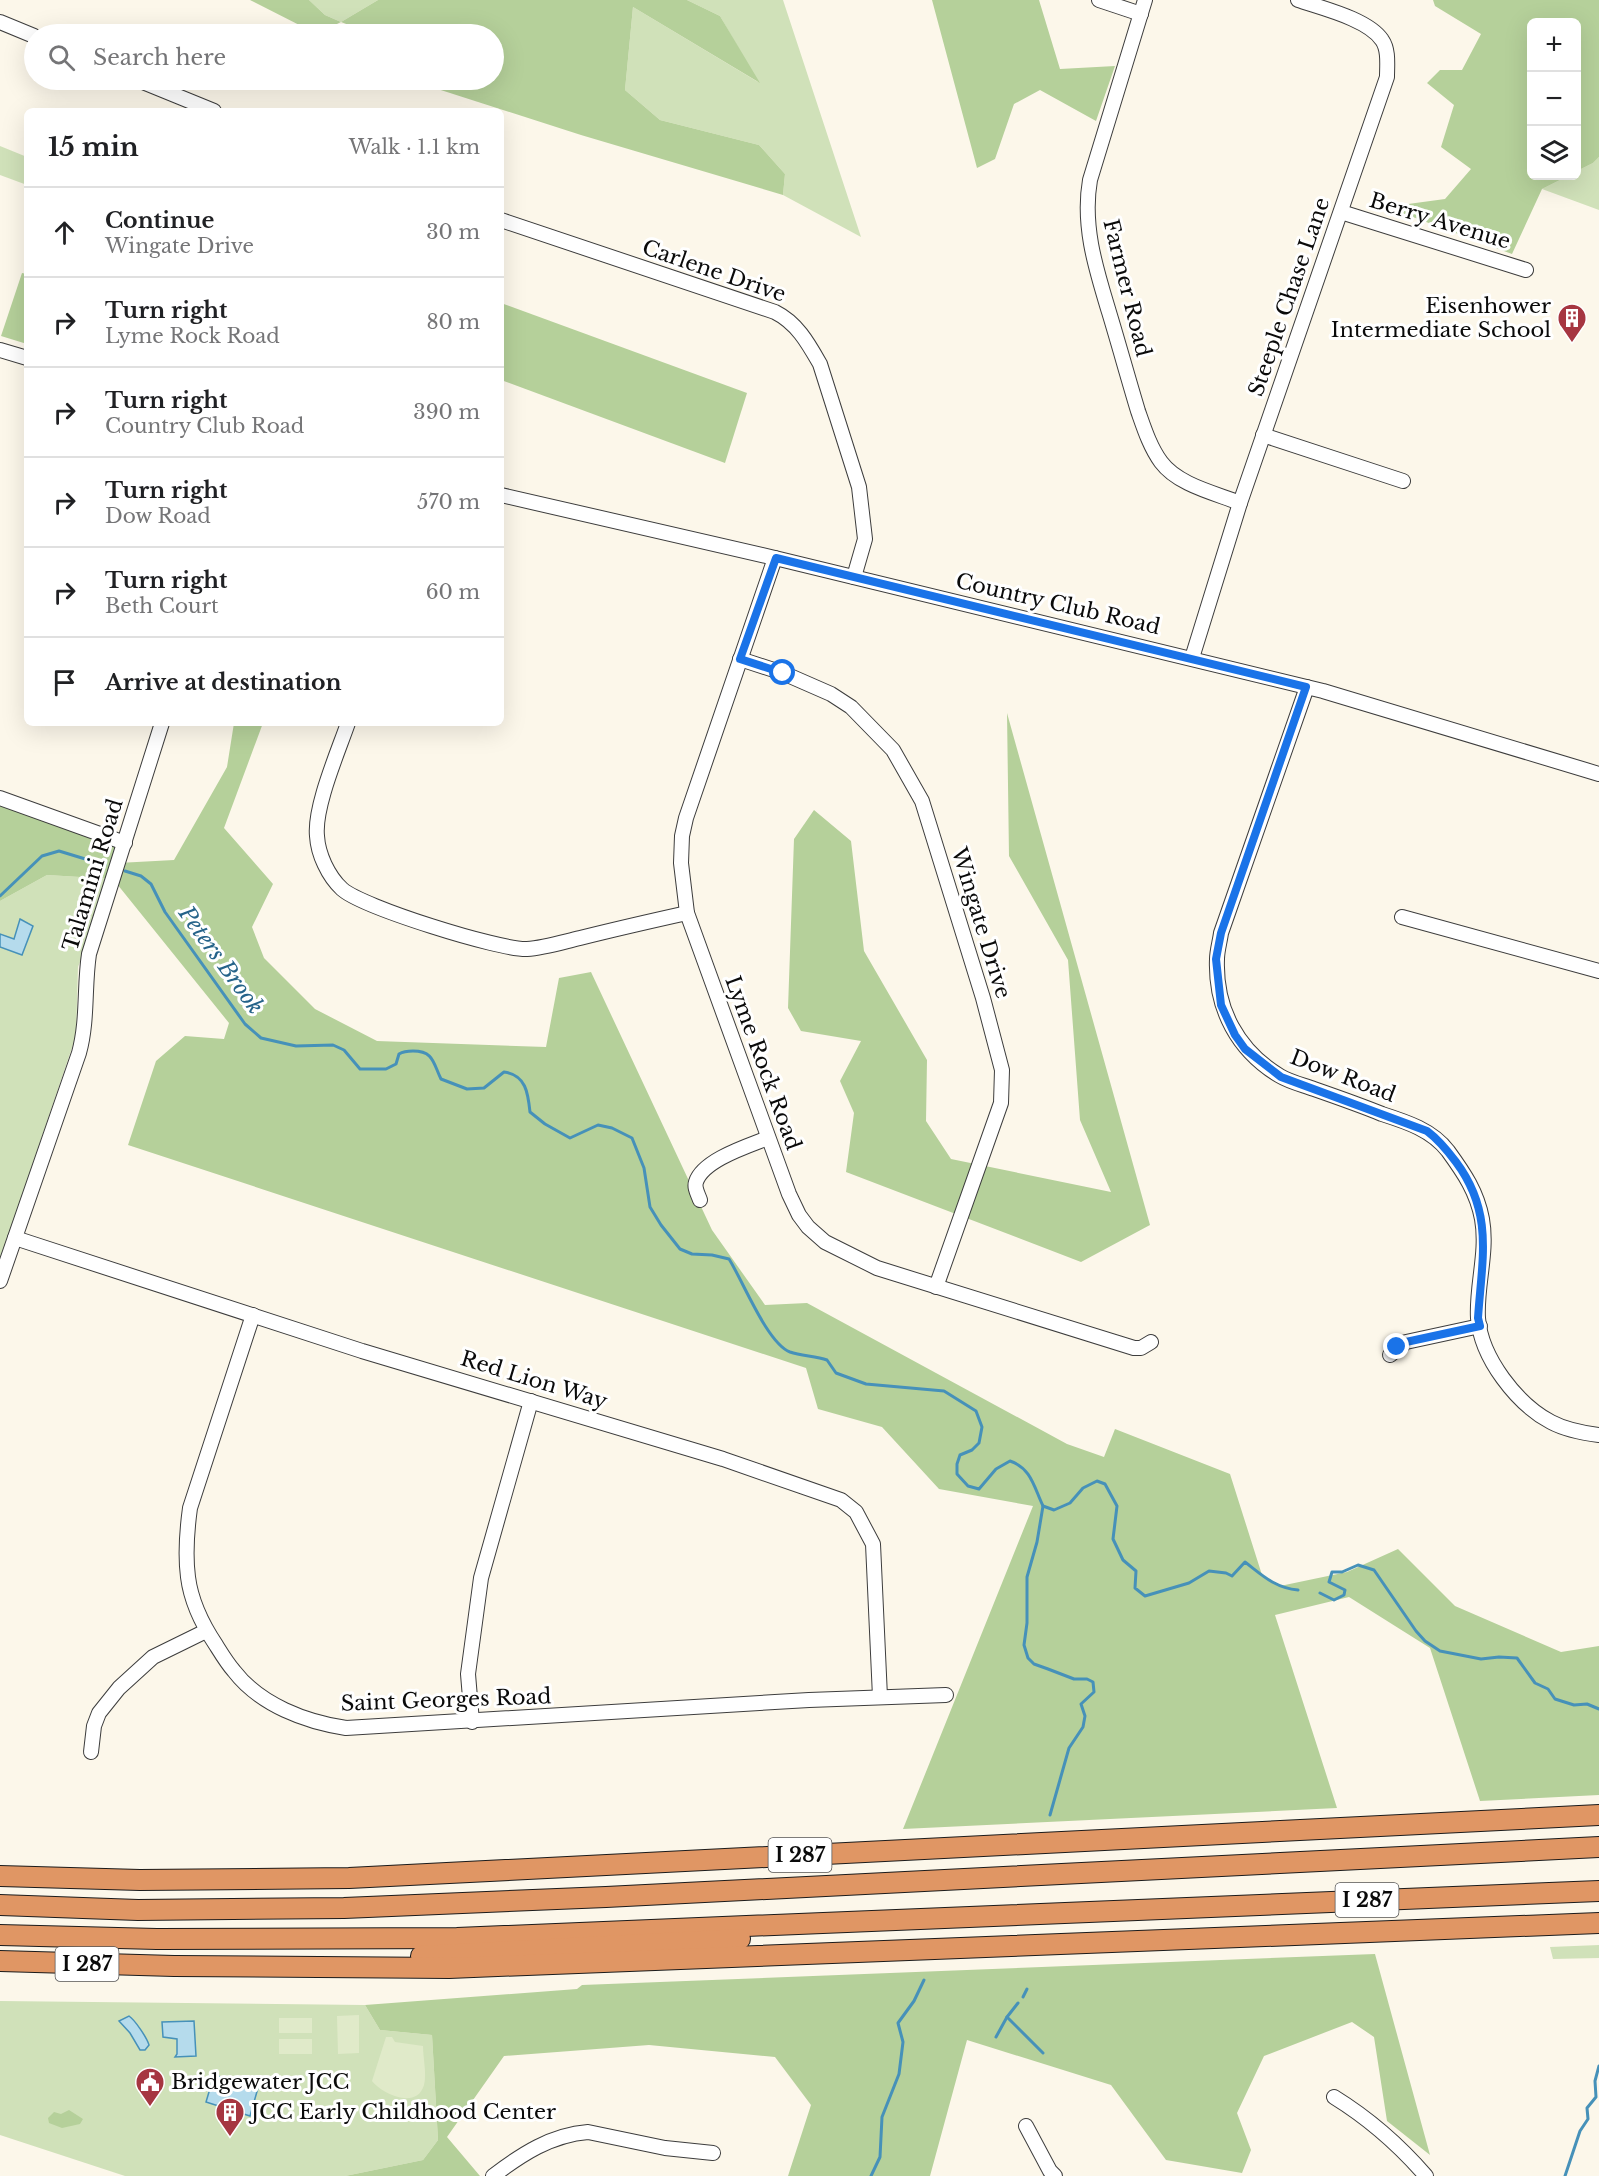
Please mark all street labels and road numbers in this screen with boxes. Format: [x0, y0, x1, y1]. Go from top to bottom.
street label: Berry Avenue [1366, 187, 1514, 255]
street label: Steeple Chase Lane [1243, 194, 1335, 400]
street label: Farmer Road [1097, 216, 1157, 360]
street label: Carlene Drive [639, 234, 789, 308]
street label: Country Club Road [953, 568, 1163, 640]
street label: Talamini Road [57, 796, 129, 954]
street label: Wingate Drive [945, 843, 1016, 1002]
street label: Lyme Rock Road [719, 972, 807, 1154]
street label: Dow Road [1286, 1044, 1400, 1108]
street label: Red Lion Way [458, 1345, 611, 1415]
street label: Saint Georges Road [340, 1683, 552, 1717]
road number: I 287 [768, 1838, 832, 1872]
road number: I 287 [1336, 1883, 1398, 1917]
road number: I 287 [56, 1947, 118, 1981]

